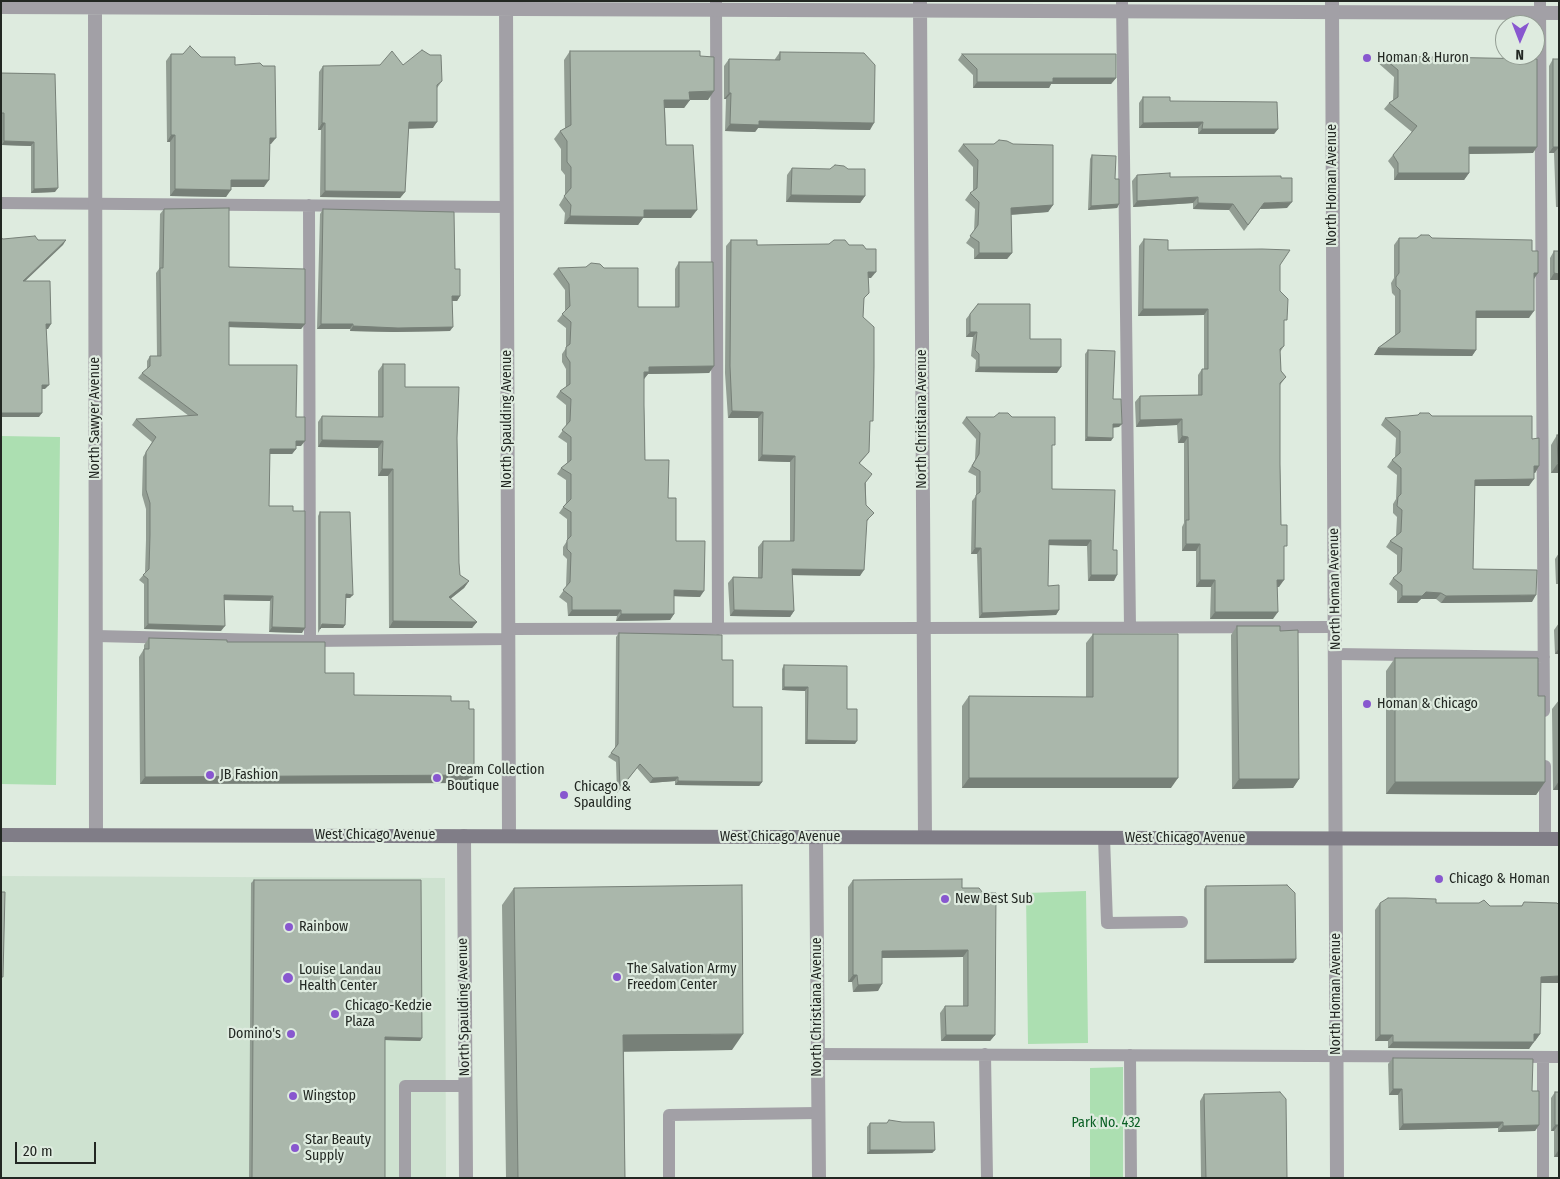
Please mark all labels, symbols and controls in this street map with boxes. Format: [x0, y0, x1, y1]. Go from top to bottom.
north arrow [1495, 15, 1545, 65]
text: N [1515, 46, 1524, 63]
place label: Homan & Huron [1377, 50, 1469, 66]
marker: Homan & Huron [1361, 52, 1373, 64]
street label: North Homan Avenue [1324, 124, 1340, 246]
street label: North Christiana Avenue [914, 349, 930, 489]
street label: North Spaulding Avenue [499, 350, 515, 488]
street label: North Sawyer Avenue [87, 357, 103, 479]
street label: North Homan Avenue [1326, 528, 1344, 650]
place label: Homan & Chicago [1377, 696, 1478, 712]
marker: Homan & Chicago [1361, 698, 1373, 710]
place label: Dream Collection Boutique [447, 762, 545, 794]
place label: JB Fashion [220, 767, 278, 783]
marker: JB Fashion [204, 769, 216, 781]
marker: Dream Collection Boutique [431, 772, 443, 784]
place label: Chicago & Spaulding [574, 779, 631, 812]
marker: Chicago & Spaulding [558, 789, 570, 801]
street label: West Chicago Avenue [315, 827, 435, 843]
street label: West Chicago Avenue [720, 829, 840, 845]
street label: West Chicago Avenue [1125, 830, 1245, 846]
place label: Chicago & Homan [1449, 871, 1550, 887]
marker: Chicago & Homan [1433, 873, 1445, 885]
place label: New Best Sub [955, 891, 1033, 907]
marker: New Best Sub [939, 893, 951, 905]
place label: Rainbow [299, 919, 348, 935]
marker: Rainbow [283, 921, 295, 933]
street label: North Homan Avenue [1328, 933, 1344, 1055]
street label: North Christiana Avenue [809, 937, 825, 1077]
street label: North Spaulding Avenue [454, 938, 474, 1076]
place label: The Salvation Army Freedom Center [627, 961, 736, 994]
place label: Louise Landau Health Center [299, 962, 381, 994]
marker: Louise Landau Health Center [281, 971, 295, 985]
marker: The Salvation Army Freedom Center [611, 971, 623, 983]
place label: Chicago-Kedzie Plaza [345, 998, 432, 1030]
marker: Chicago-Kedzie Plaza [329, 1008, 341, 1020]
place label: Domino's [228, 1026, 281, 1042]
marker: Domino's [285, 1028, 297, 1040]
place label: Wingstop [303, 1088, 356, 1104]
marker: Wingstop [287, 1090, 299, 1102]
park label: Park No. 432 [1071, 1115, 1141, 1131]
scale bar [18, 1132, 99, 1164]
place label: Star Beauty Supply [305, 1132, 371, 1164]
text: 20 m [23, 1142, 53, 1160]
marker: Star Beauty Supply [289, 1142, 301, 1154]

